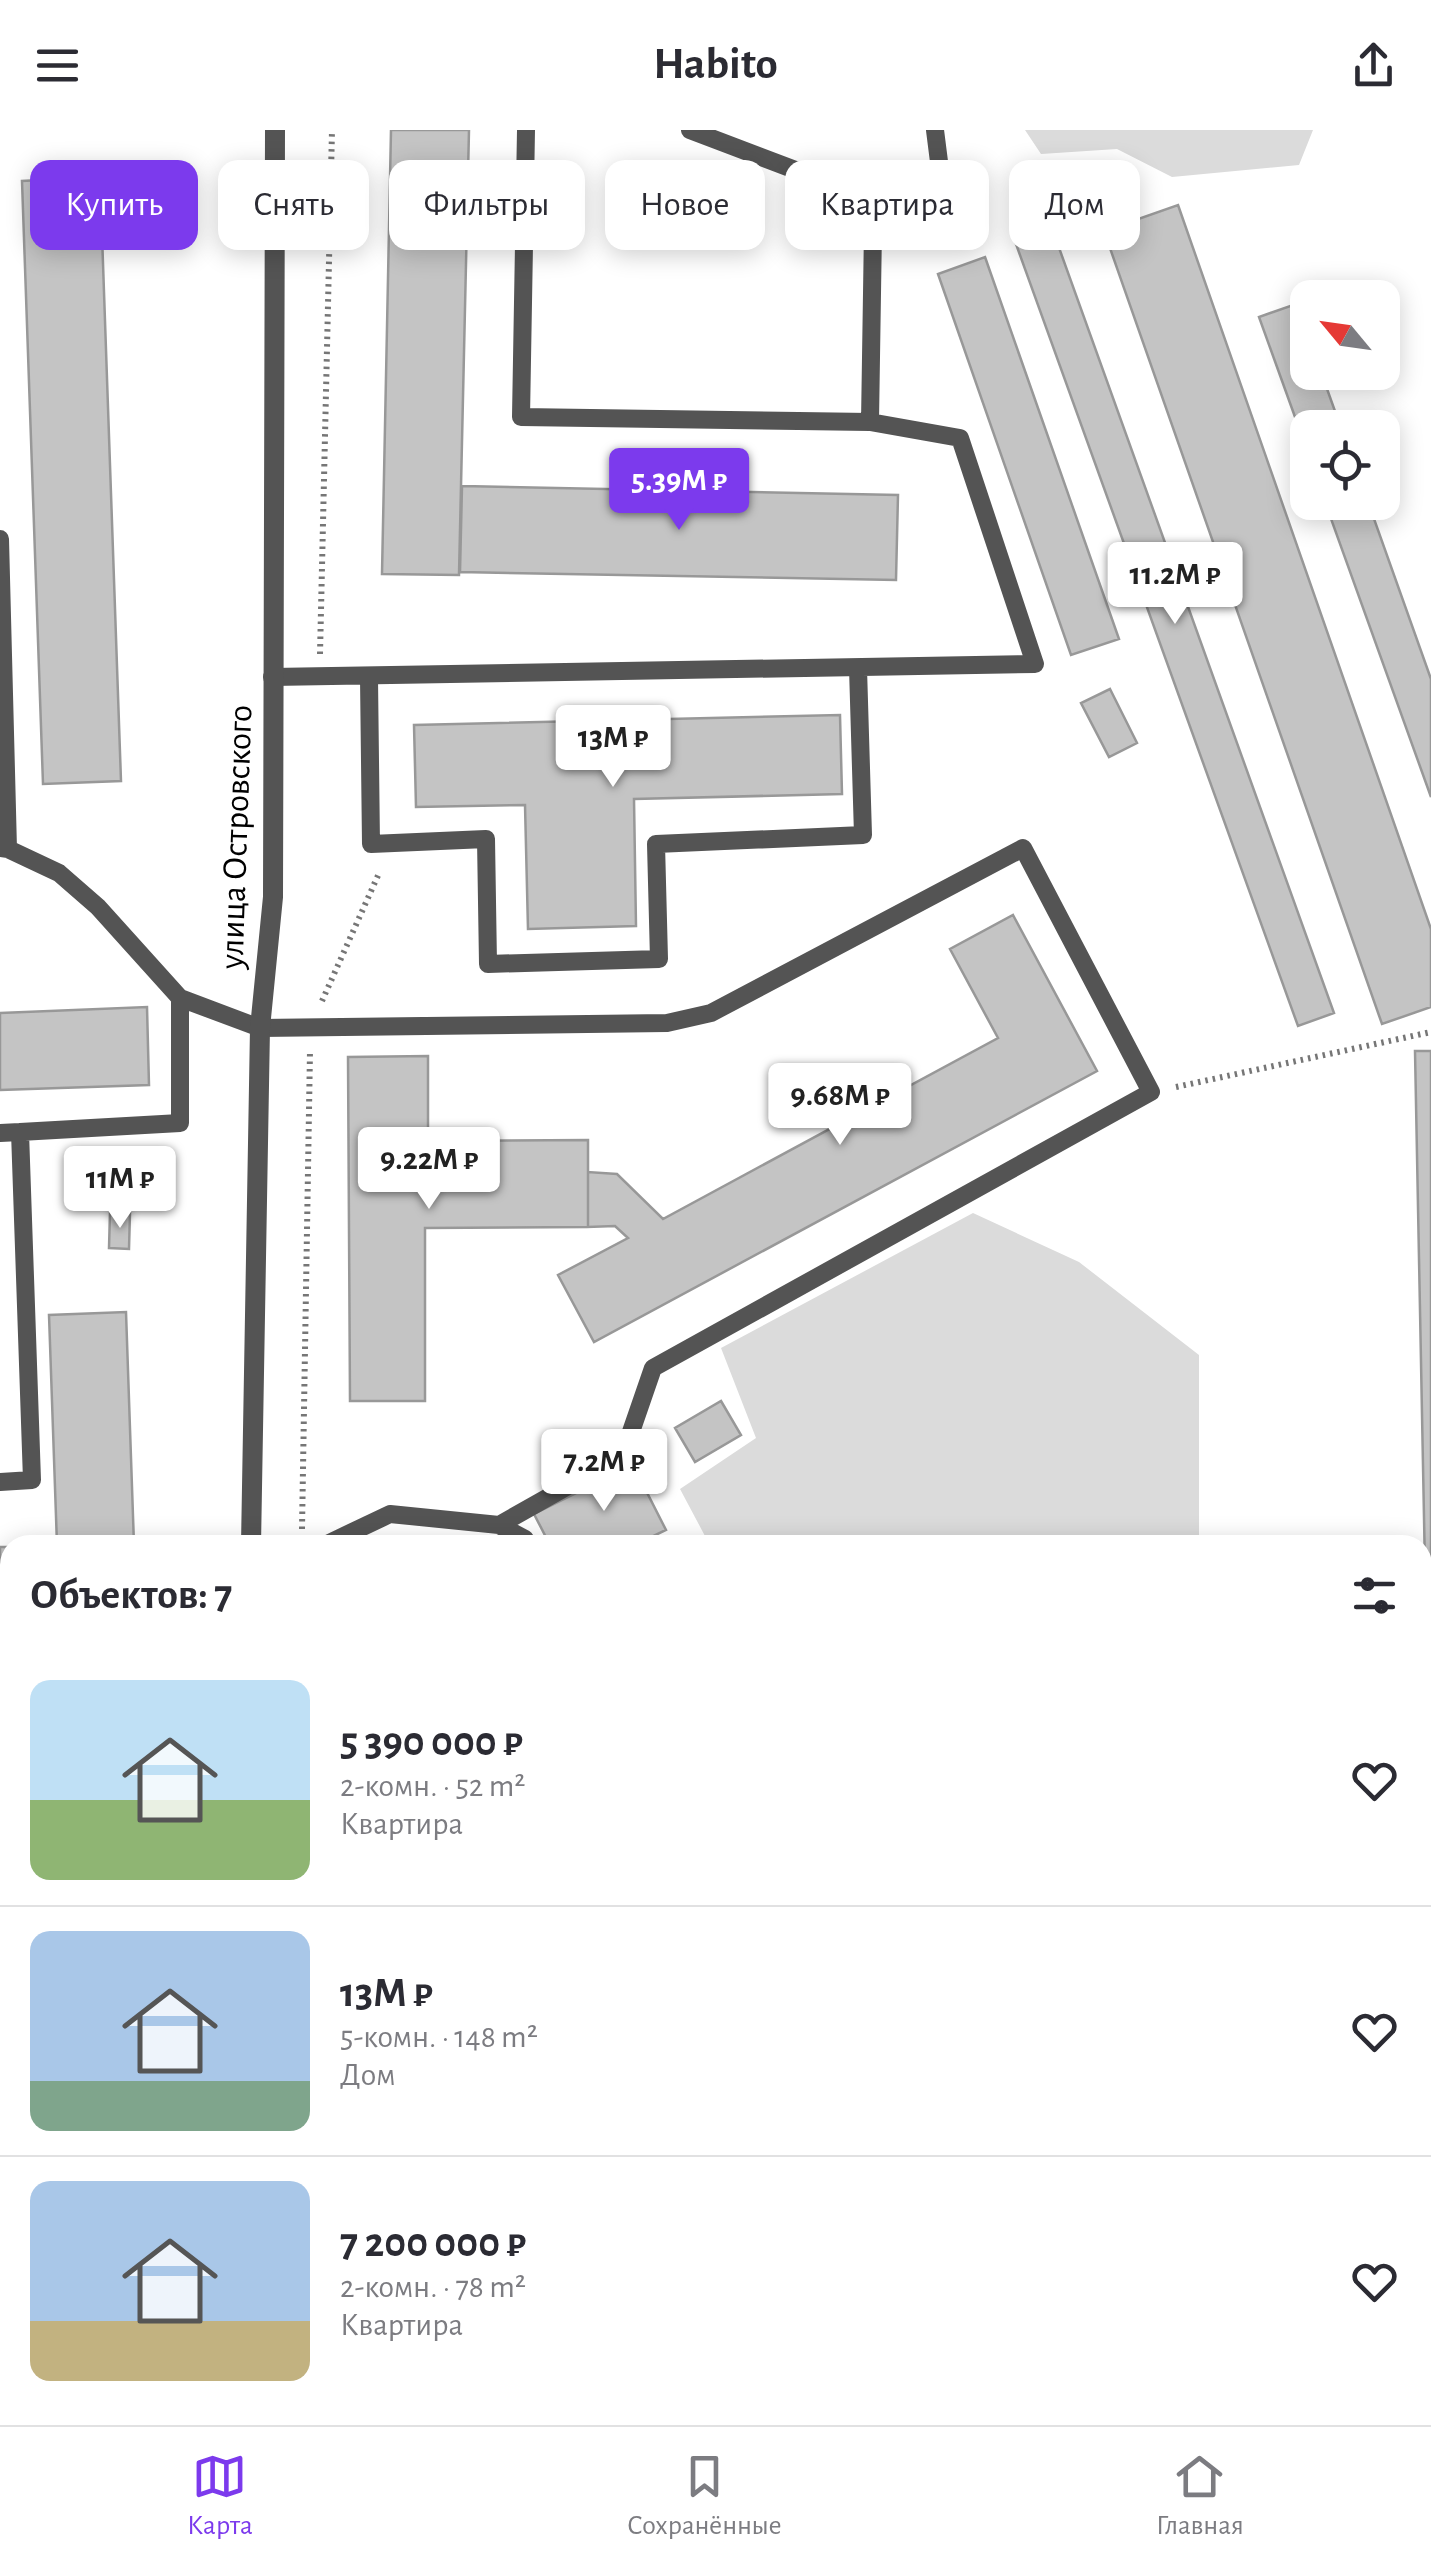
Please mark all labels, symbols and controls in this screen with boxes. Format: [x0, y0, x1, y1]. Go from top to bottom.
icon: menu [30, 38, 85, 93]
icon: share [1346, 38, 1401, 93]
text: Habito [653, 42, 778, 87]
chip: Купить [30, 160, 198, 250]
chip: Снять [218, 160, 369, 250]
chip: Фильтры [389, 160, 585, 250]
chip: Новое [605, 160, 765, 250]
chip: Квартира [785, 160, 989, 250]
chip: Дом [1009, 160, 1140, 250]
north arrow [1290, 280, 1400, 390]
map controls [1290, 280, 1400, 520]
button: locate [1290, 410, 1400, 520]
pin: 5.39M ₽ [587, 448, 771, 533]
text: 5.39M ₽ [631, 464, 727, 496]
pin: 11.2M ₽ [1083, 542, 1267, 627]
text: 11.2M ₽ [1130, 558, 1220, 590]
street label: улица Островского [214, 704, 259, 971]
pin: 13M ₽ [543, 705, 683, 790]
text: 13M ₽ [578, 721, 648, 753]
pin: 9.68M ₽ [748, 1063, 932, 1148]
text: 9.68M ₽ [790, 1079, 890, 1111]
pin: 9.22M ₽ [337, 1127, 521, 1212]
text: 9.22M ₽ [380, 1143, 478, 1175]
pin: 11M ₽ [50, 1146, 190, 1231]
text: 11M ₽ [86, 1162, 154, 1194]
pin: 7.2M ₽ [523, 1429, 685, 1514]
text: 7.2M ₽ [563, 1445, 645, 1477]
icon: filters [1347, 1568, 1402, 1623]
text: Объектов: 7 [30, 1574, 232, 1616]
icon: home [110, 1720, 230, 1840]
text: 5 390 000 ₽ [340, 1721, 523, 1763]
icon: heart [1347, 1753, 1402, 1808]
text: 2-комн. · 52 m² [340, 1770, 525, 1802]
text: Квартира [340, 1808, 463, 1840]
icon: home [110, 1971, 230, 2091]
text: 13M ₽ [340, 1972, 433, 2014]
icon: heart [1347, 2004, 1402, 2059]
text: 5-комн. · 148 m² [340, 2021, 538, 2053]
text: Дом [340, 2059, 396, 2091]
icon: home [110, 2221, 230, 2341]
text: 7 200 000 ₽ [340, 2222, 526, 2264]
icon: heart [1347, 2254, 1402, 2309]
text: 2-комн. · 78 m² [340, 2271, 526, 2303]
text: Квартира [340, 2309, 463, 2341]
tab: Карта [187, 2449, 253, 2543]
tab: Сохранённые [627, 2449, 782, 2543]
tab: Главная [1156, 2449, 1244, 2543]

